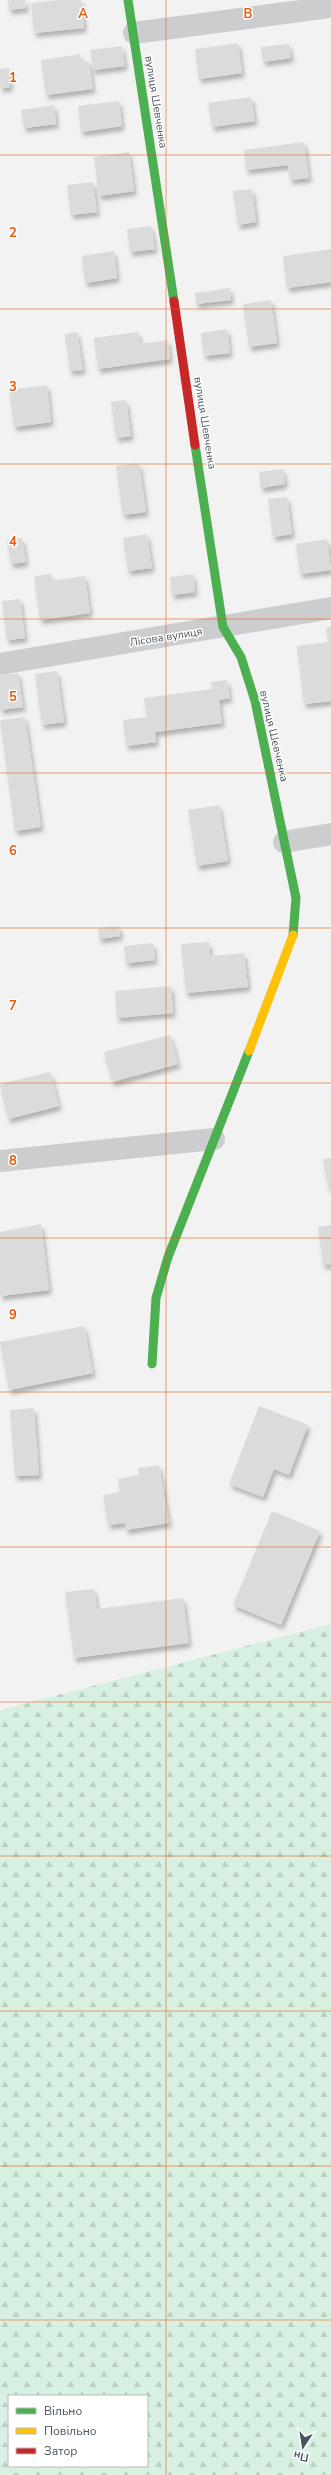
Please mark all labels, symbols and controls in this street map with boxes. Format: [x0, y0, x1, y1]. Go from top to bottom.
text: A [78, 5, 88, 23]
text: B [244, 5, 253, 23]
street label: вулиця Шевченка [141, 55, 171, 149]
text: 1 [9, 69, 17, 87]
text: 2 [9, 224, 17, 242]
street label: вулиця Шевченка [190, 376, 220, 470]
text: 3 [9, 378, 17, 396]
text: 4 [9, 533, 17, 551]
street label: Лісова вулиця [128, 624, 204, 650]
text: 5 [9, 688, 17, 706]
street label: вулиця Шевченка [256, 689, 292, 783]
text: 6 [9, 842, 17, 860]
text: 7 [9, 997, 17, 1015]
text: 8 [9, 1152, 17, 1170]
text: 9 [9, 1306, 17, 1324]
legend [8, 2395, 148, 2467]
text: Вільно [44, 2403, 82, 2419]
text: Повільно [44, 2423, 97, 2439]
north arrow [283, 2427, 323, 2467]
text: Затор [44, 2443, 77, 2459]
text: Пн [292, 2447, 310, 2465]

